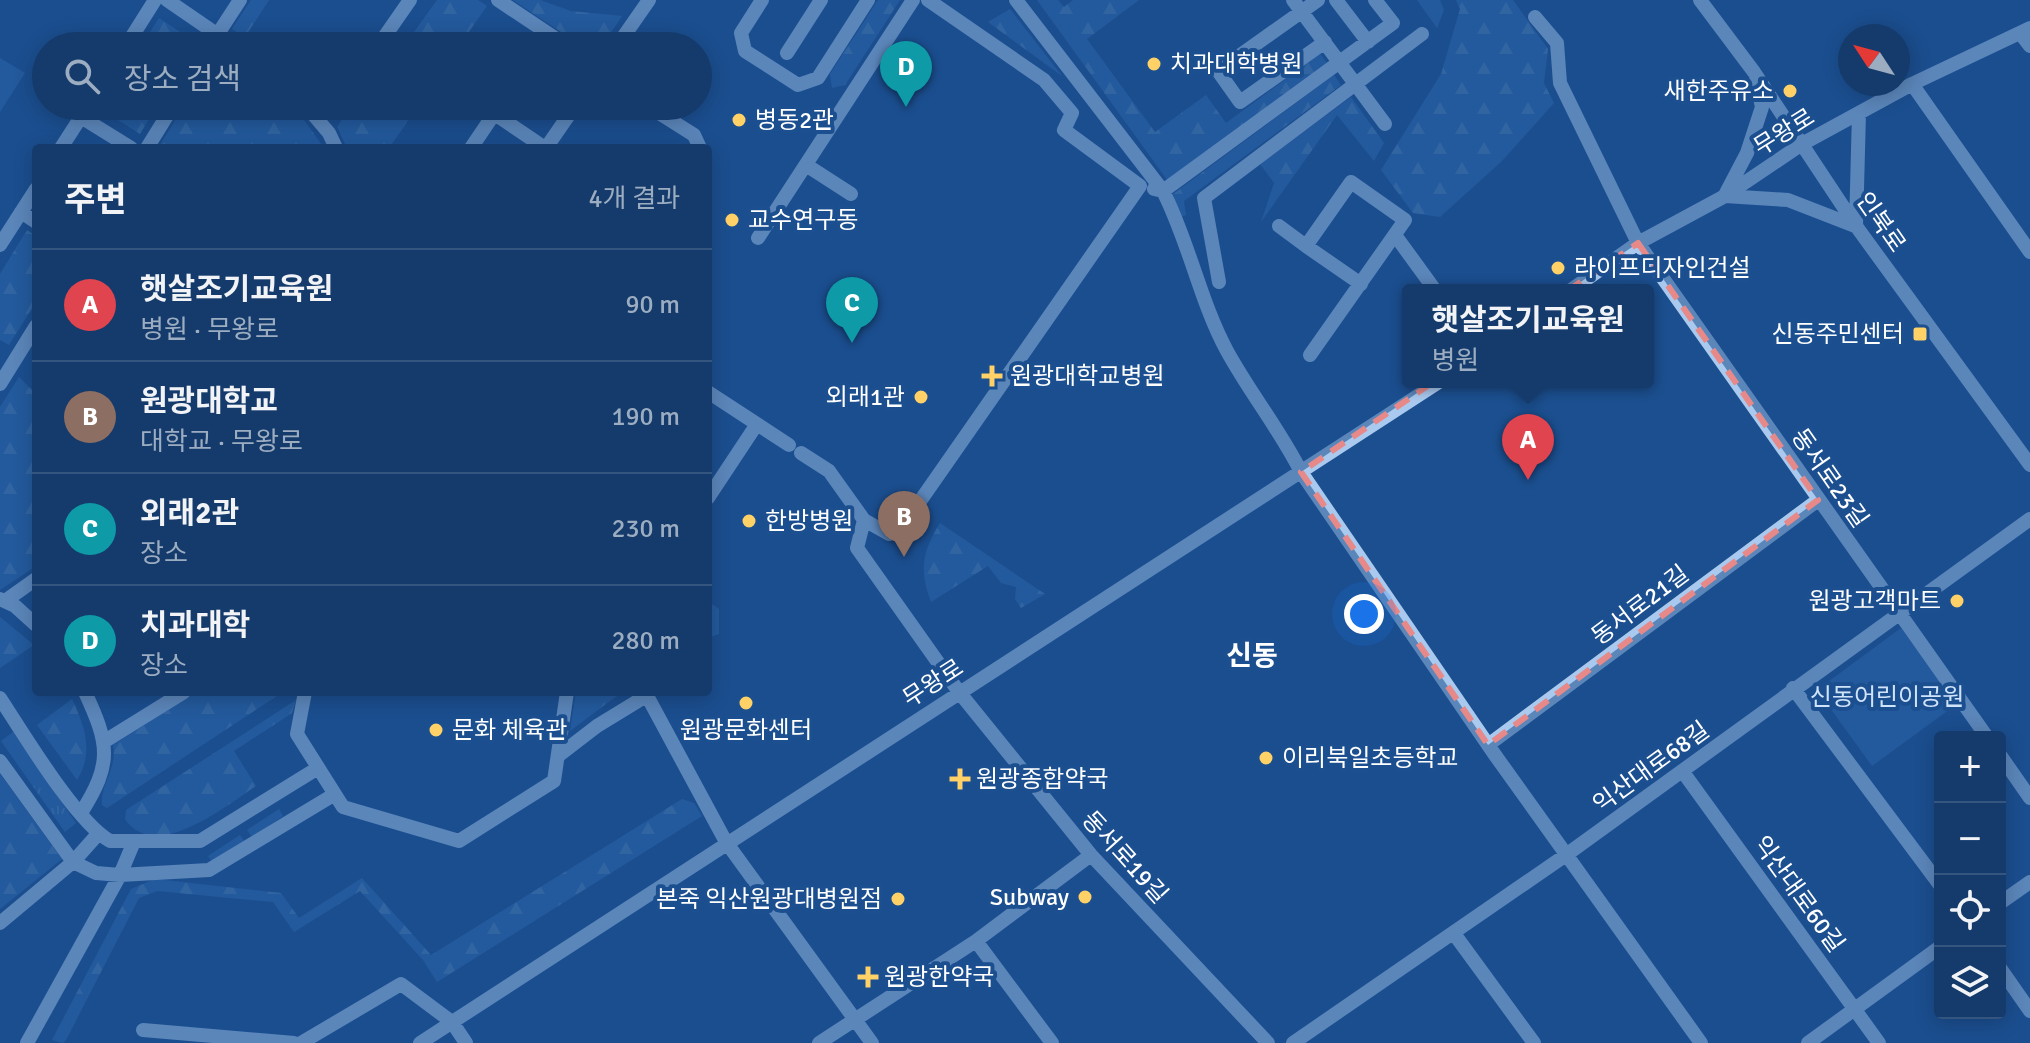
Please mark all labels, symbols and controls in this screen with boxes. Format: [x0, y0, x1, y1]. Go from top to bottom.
north arrow [1838, 24, 1910, 96]
search box [32, 32, 712, 120]
pin: D [880, 41, 932, 107]
place label: 치과대학병원 [1170, 49, 1302, 79]
icon: search [60, 54, 104, 98]
marker: 치과대학병원 [1145, 55, 1163, 73]
text: 장소 검색 [124, 61, 241, 98]
place label: 새한주유소 [1664, 76, 1774, 106]
marker: 새한주유소 [1781, 82, 1799, 100]
street label: 무왕로 [1748, 102, 1820, 162]
place label: 병동2관 [755, 105, 834, 135]
marker: 병동2관 [730, 111, 748, 129]
text: 주변 [64, 179, 127, 221]
text: 4개 결과 [588, 183, 680, 215]
street label: 인북로 [1850, 186, 1912, 258]
place label: 교수연구동 [748, 205, 858, 235]
marker: 교수연구동 [723, 211, 741, 229]
place label: 라이프디자인건설 [1574, 253, 1751, 283]
marker: 라이프디자인건설 [1549, 259, 1567, 277]
text: 햇살조기교육원 [140, 271, 333, 308]
pin: C [826, 277, 878, 343]
popup [1402, 284, 1654, 388]
text: A [82, 289, 98, 321]
text: 90 m [625, 289, 680, 321]
text: 햇살조기교육원 [1431, 302, 1625, 339]
text: 병원 · 무왕로 [140, 314, 279, 346]
place label: 신동주민센터 [1772, 319, 1904, 349]
marker: 신동주민센터 [1911, 325, 1929, 343]
text: 병원 [1431, 345, 1479, 377]
place label: 원광대학교병원 [1010, 361, 1165, 391]
marker: 원광대학교병원 [981, 365, 1003, 387]
place label: 외래1관 [826, 382, 905, 412]
text: 원광대학교 [140, 383, 278, 420]
marker: 외래1관 [912, 388, 930, 406]
text: B [82, 401, 98, 433]
text: 190 m [611, 401, 680, 433]
pin: A [1502, 414, 1554, 480]
street label: 동서로23길 [1785, 423, 1875, 533]
text: 대학교 · 무왕로 [140, 426, 303, 458]
pin: B [878, 491, 930, 557]
text: 외래2관 [140, 495, 239, 532]
place label: 한방병원 [765, 506, 853, 536]
marker: 한방병원 [740, 512, 758, 530]
text: C [82, 513, 98, 545]
text: 230 m [611, 513, 680, 545]
text: 장소 [140, 538, 188, 570]
street label: 동서로21길 [1585, 559, 1695, 651]
place label: 원광고객마트 [1809, 586, 1941, 616]
marker: 원광고객마트 [1948, 592, 1966, 610]
your location [1344, 594, 1384, 634]
text: 치과대학 [140, 607, 250, 644]
text: D [81, 625, 99, 657]
text: 280 m [611, 625, 680, 657]
district label: 신동 [1226, 639, 1278, 673]
text: 장소 [140, 650, 188, 682]
street label: 무왕로 [897, 652, 969, 714]
park label: 신동어린이공원 [1810, 682, 1964, 712]
marker: 원광문화센터 [737, 694, 755, 712]
place label: 문화 체육관 [452, 715, 568, 745]
place label: 원광문화센터 [680, 715, 812, 745]
street label: 익산대로68길 [1587, 715, 1715, 819]
marker: 문화 체육관 [427, 721, 445, 739]
map controls [1934, 731, 2006, 1019]
button: + [1934, 731, 2006, 803]
place label: 이리북일초등학교 [1282, 743, 1459, 773]
marker: 이리북일초등학교 [1257, 749, 1275, 767]
place label: 원광종합약국 [976, 764, 1108, 794]
marker: 원광종합약국 [951, 770, 969, 788]
button: − [1934, 803, 2006, 875]
street label: 동서로19길 [1076, 805, 1174, 909]
street label: 익산대로60길 [1747, 830, 1851, 958]
button: locate [1934, 875, 2006, 947]
place label: Subway [990, 882, 1069, 912]
place label: 본죽 익산원광대병원점 [656, 884, 882, 914]
marker: Subway [1076, 888, 1094, 906]
marker: 본죽 익산원광대병원점 [889, 890, 907, 908]
button: layers [1934, 947, 2006, 1019]
place label: 원광한약국 [884, 962, 994, 992]
marker: 원광한약국 [859, 968, 877, 986]

